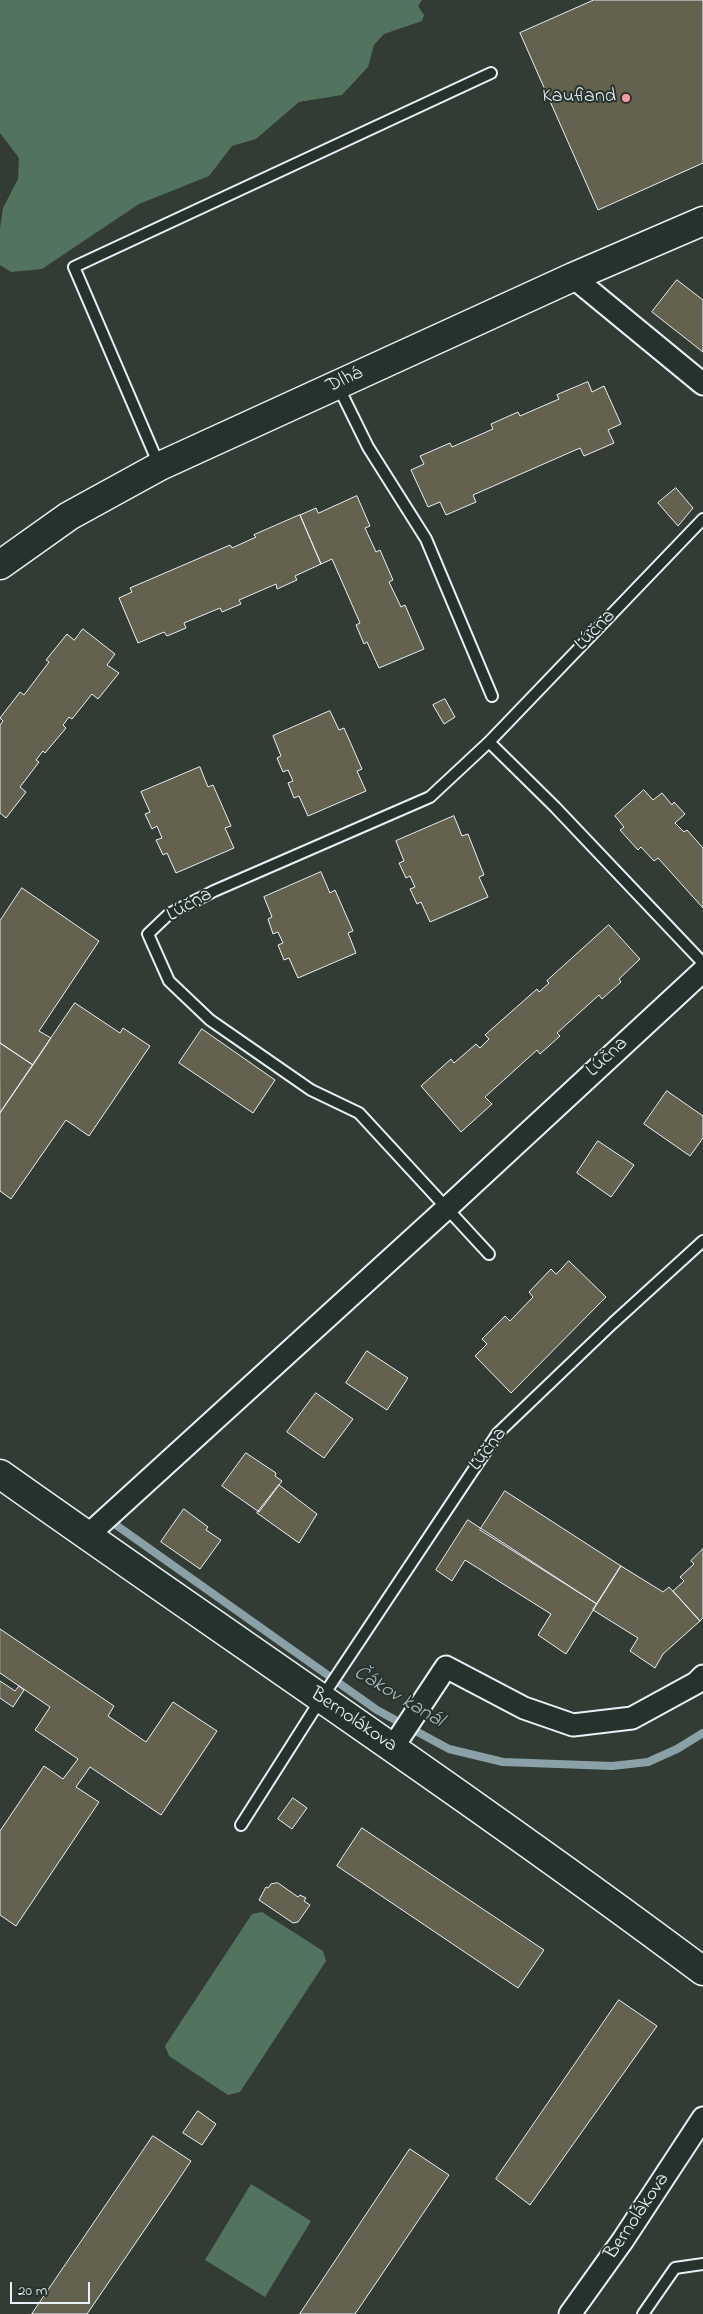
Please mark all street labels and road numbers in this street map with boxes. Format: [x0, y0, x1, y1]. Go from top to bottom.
street label: Dlhá [323, 362, 367, 400]
street label: Lúčna [571, 605, 621, 657]
street label: Lúčna [163, 884, 217, 928]
street label: Lúčna [582, 1033, 634, 1083]
street label: Lúčna [465, 1423, 513, 1477]
street label: Bernolákova [305, 1683, 401, 1759]
street label: Bernolákova [600, 2169, 676, 2265]

